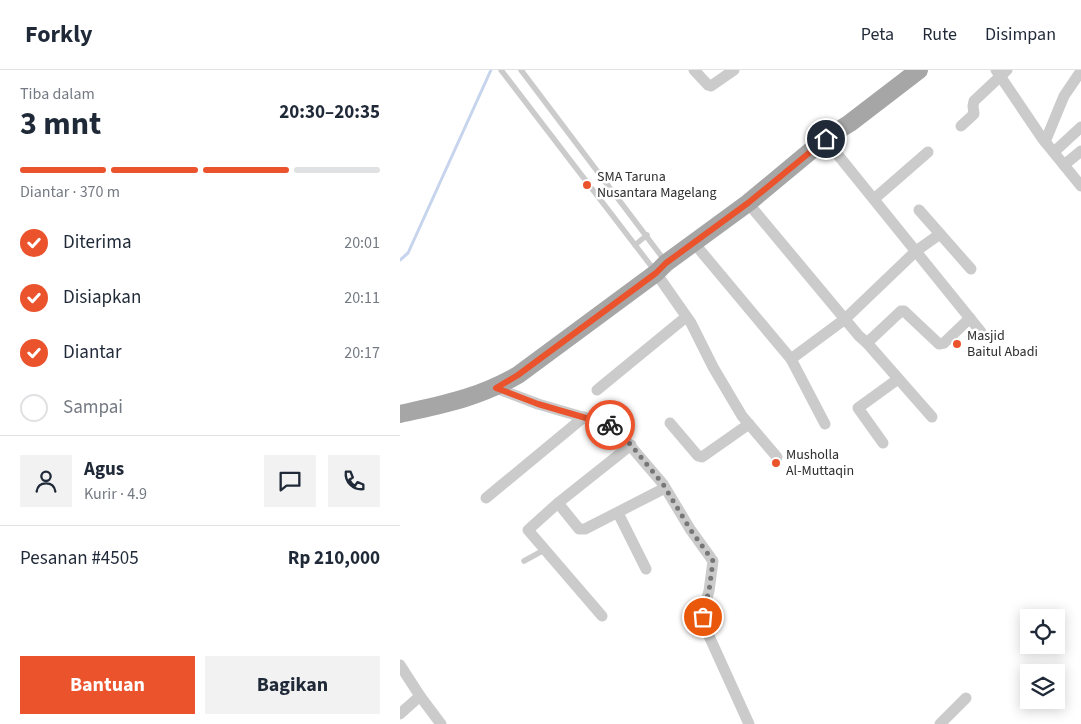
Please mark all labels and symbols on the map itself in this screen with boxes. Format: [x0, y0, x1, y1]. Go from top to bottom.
pin [805, 118, 847, 160]
place label: SMA Taruna Nusantara Magelang [597, 167, 717, 203]
marker: SMA Taruna Nusantara Magelang [581, 179, 593, 191]
place label: Masjid Baitul Abadi [967, 326, 1038, 362]
marker: Masjid Baitul Abadi [951, 338, 963, 350]
courier [585, 400, 635, 450]
place label: Musholla Al-Muttaqin [786, 445, 854, 481]
marker: Musholla Al-Muttaqin [770, 457, 782, 469]
pin [682, 596, 724, 638]

